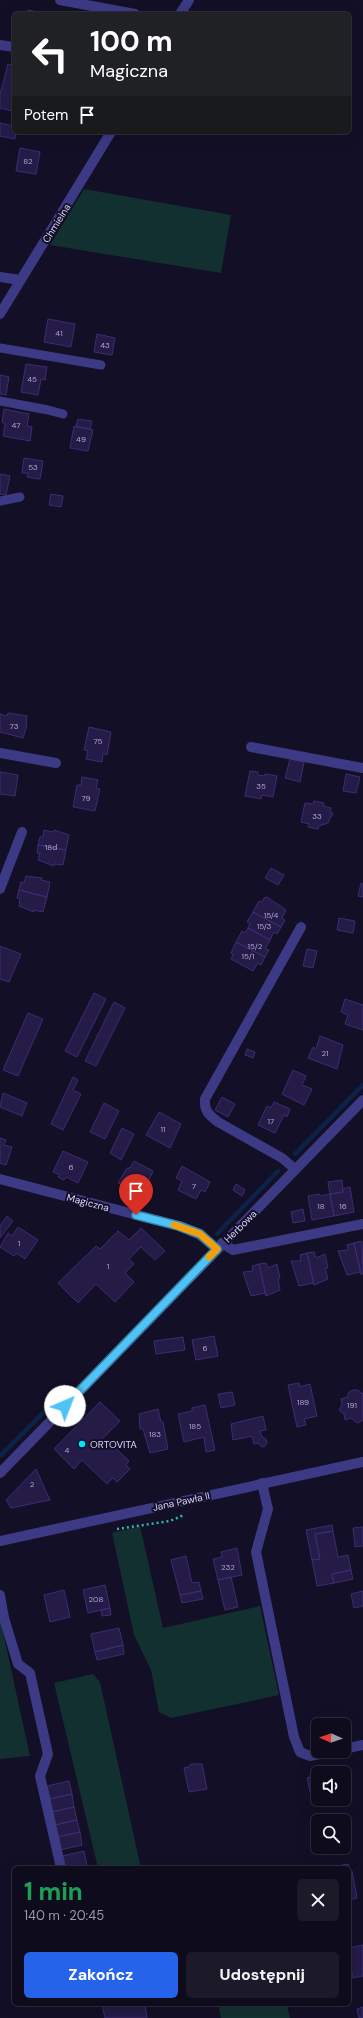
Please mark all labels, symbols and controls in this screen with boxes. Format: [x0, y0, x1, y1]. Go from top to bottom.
text: 100 m [90, 23, 173, 60]
icon: left [24, 28, 76, 80]
text: Magiczna [90, 59, 168, 83]
icon: arrive [76, 104, 98, 126]
text: Potem [24, 105, 68, 125]
house number: 82 [23, 156, 33, 166]
street label: Chmielna [39, 201, 73, 245]
house number: 41 [55, 328, 63, 338]
house number: 43 [100, 340, 110, 350]
house number: 45 [27, 374, 37, 384]
house number: 47 [11, 420, 21, 430]
house number: 49 [76, 434, 86, 444]
house number: 53 [28, 462, 38, 472]
house number: 73 [10, 721, 19, 731]
house number: 75 [94, 736, 103, 746]
house number: 35 [256, 781, 266, 791]
house number: 79 [81, 793, 91, 803]
house number: 33 [312, 811, 322, 821]
house number: 18d [45, 842, 57, 852]
house number: 15/4 [264, 910, 278, 920]
house number: 15/3 [257, 921, 272, 931]
house number: 15/2 [248, 941, 263, 951]
house number: 15/1 [242, 951, 254, 961]
house number: 21 [321, 1048, 329, 1058]
house number: 17 [268, 1116, 274, 1126]
house number: 11 [161, 1124, 166, 1134]
house number: 6 [68, 1162, 74, 1172]
pin [119, 1174, 153, 1215]
icon: arrive [125, 1180, 147, 1202]
house number: 7 [192, 1181, 196, 1191]
street label: Magiczna [65, 1191, 110, 1214]
house number: 18 [317, 1201, 325, 1211]
house number: 16 [339, 1201, 347, 1211]
street label: Herbowa [221, 1207, 259, 1245]
house number: 1 [18, 1238, 20, 1248]
house number: 1 [107, 1261, 109, 1271]
house number: 6 [202, 1343, 208, 1353]
position arrow [44, 1385, 86, 1427]
house number: 189 [297, 1397, 309, 1407]
house number: 191 [347, 1400, 357, 1410]
house number: 185 [189, 1421, 201, 1431]
house number: 183 [149, 1429, 161, 1439]
place label: ORTOVITA [90, 1438, 137, 1451]
marker: ORTOVITA [77, 1439, 87, 1449]
house number: 4 [65, 1445, 70, 1455]
house number: 2 [30, 1479, 35, 1489]
street label: Jana Pawła II [151, 1489, 211, 1514]
house number: 232 [221, 1562, 235, 1572]
house number: 208 [89, 1594, 104, 1604]
north arrow [311, 1718, 351, 1758]
map controls [311, 1718, 351, 1854]
button: sound [311, 1766, 351, 1806]
button: search [311, 1814, 351, 1854]
text: 1 min [24, 1876, 83, 1907]
button: close [297, 1879, 339, 1921]
text: 140 m · 20:45 [24, 1907, 104, 1924]
button: Zakończ [24, 1952, 178, 1998]
button: Udostępnij [186, 1952, 339, 1998]

